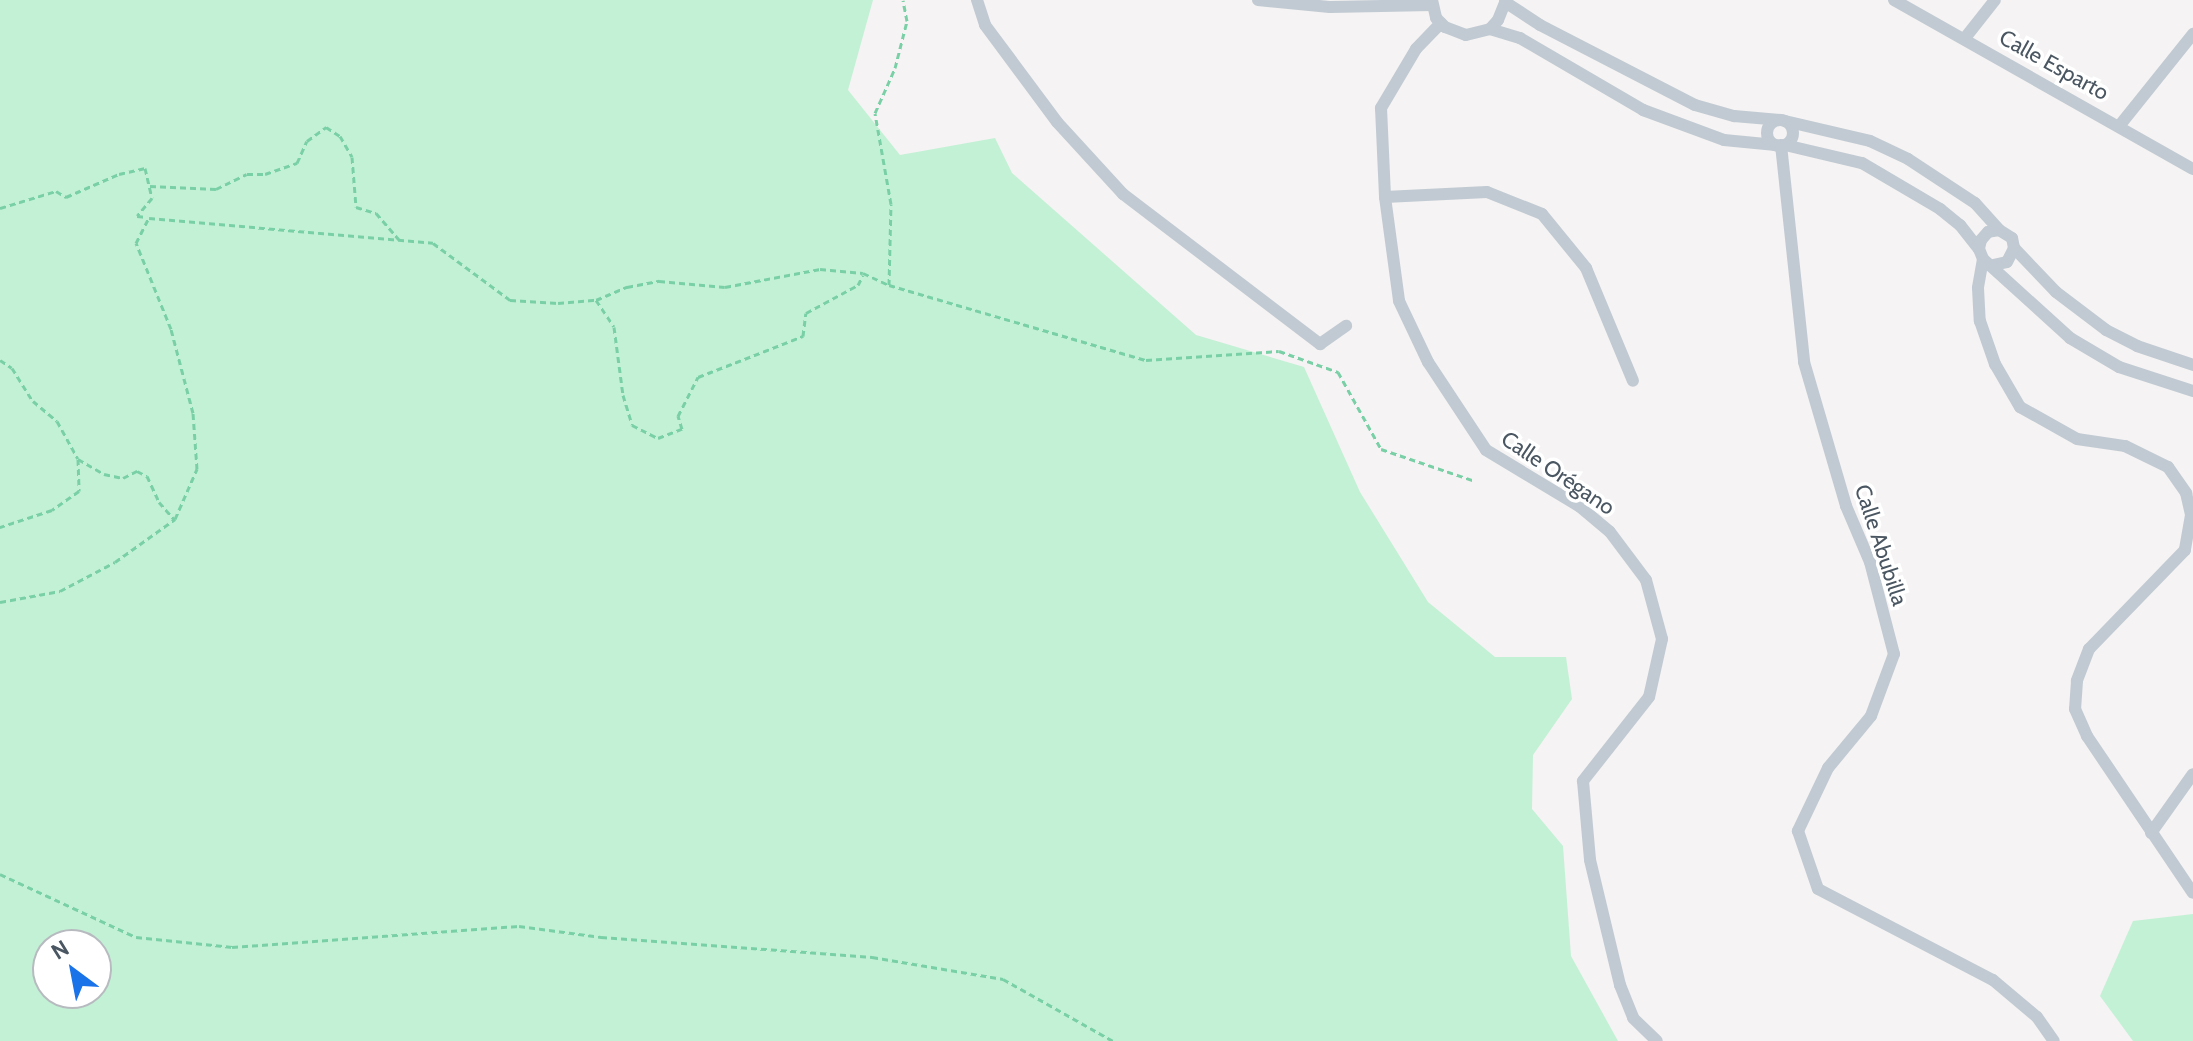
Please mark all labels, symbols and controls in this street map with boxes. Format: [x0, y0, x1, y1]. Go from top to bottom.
street label: Calle Esparto [1995, 24, 2113, 106]
street label: Calle Orégano [1496, 425, 1620, 521]
street label: Calle Abubilla [1849, 481, 1913, 609]
north arrow [32, 929, 112, 1009]
text: N [46, 934, 74, 965]

